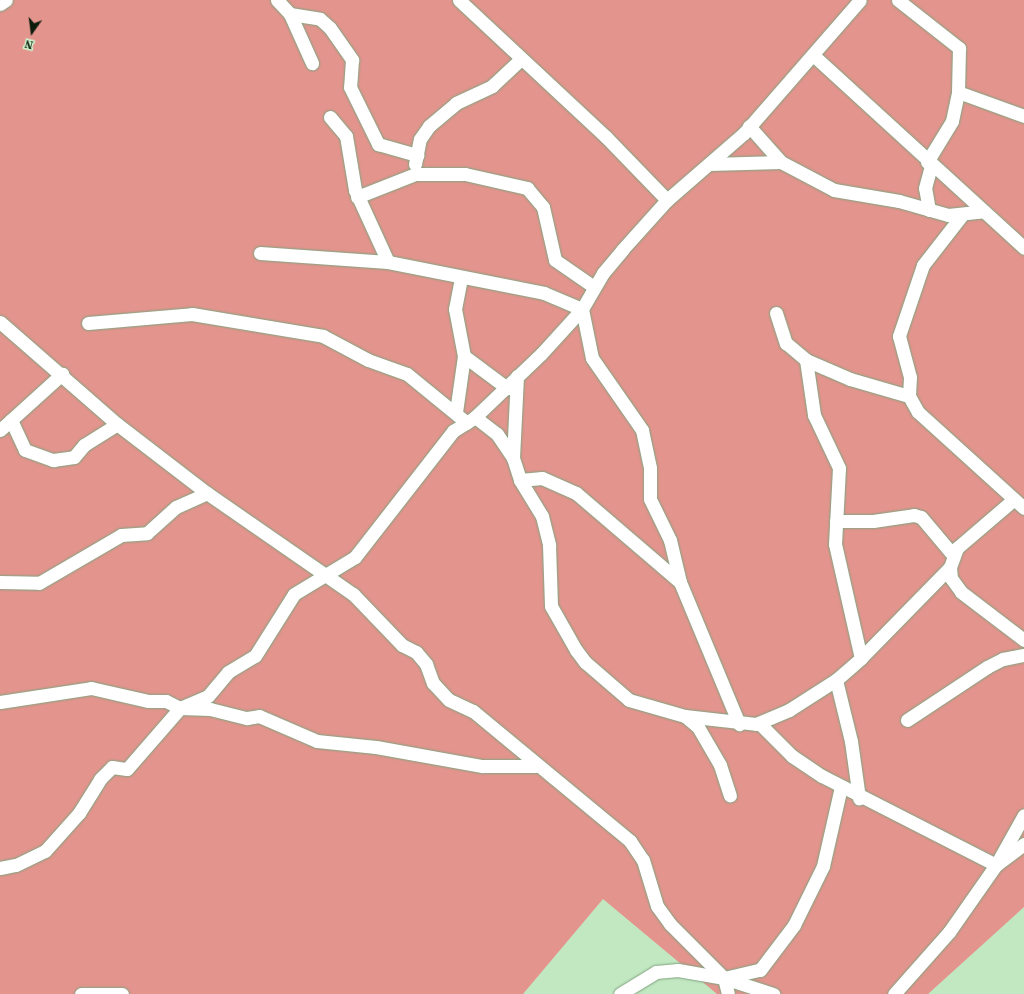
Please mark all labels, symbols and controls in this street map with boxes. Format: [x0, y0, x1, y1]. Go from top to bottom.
north arrow [12, 12, 52, 52]
text: N [23, 36, 35, 52]

